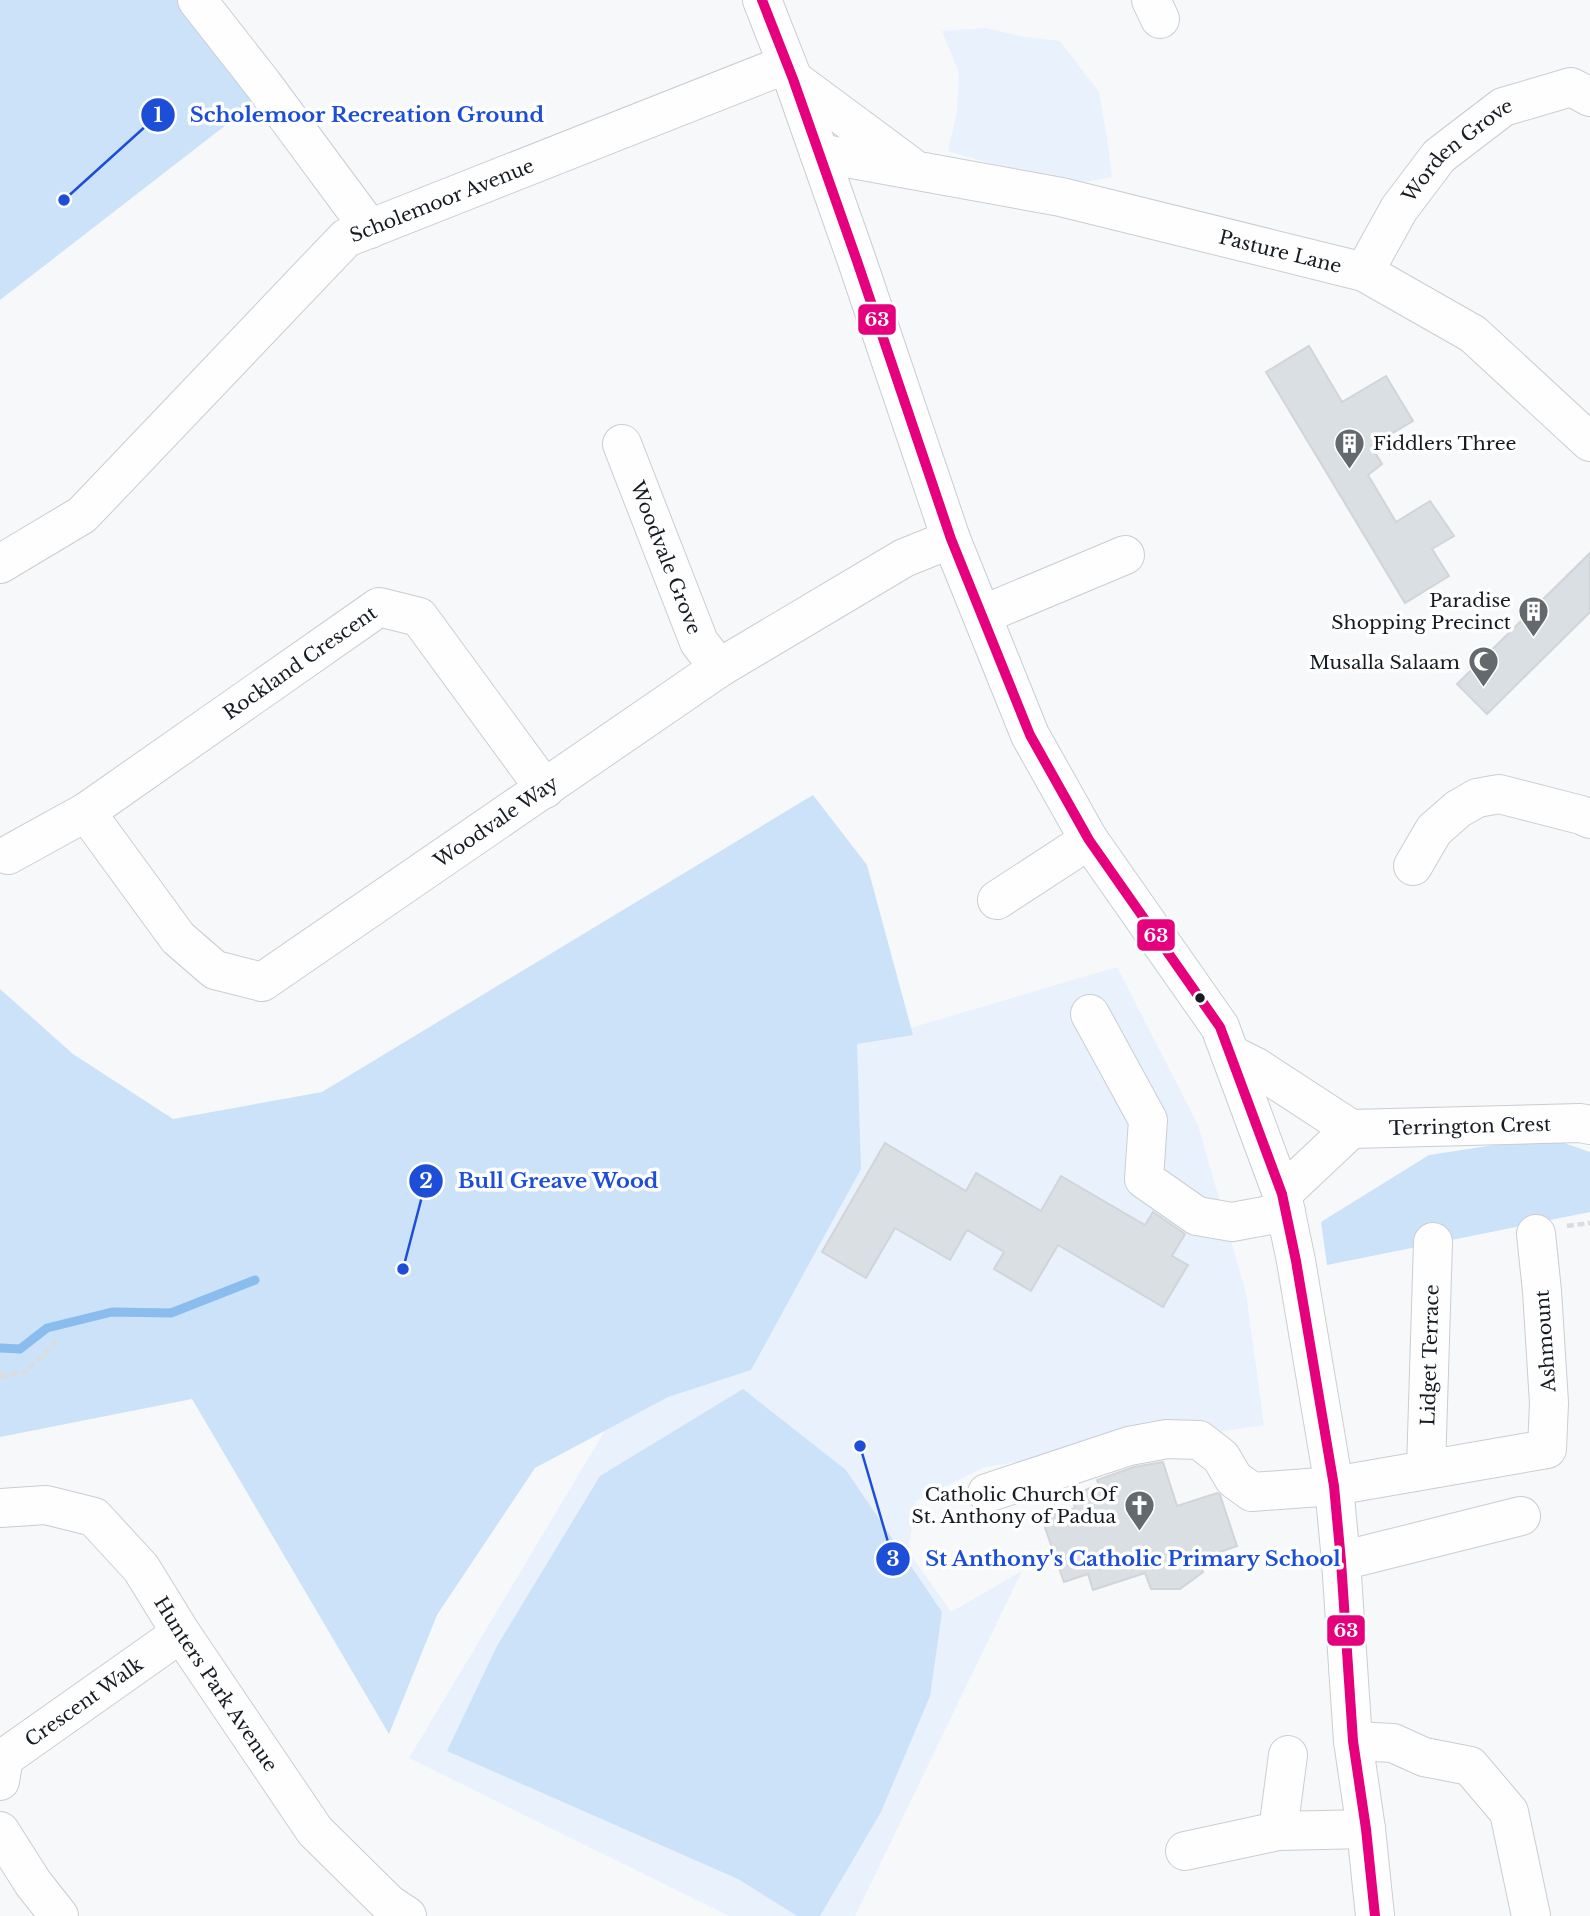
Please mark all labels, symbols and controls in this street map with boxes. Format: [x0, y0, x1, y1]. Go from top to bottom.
callout: Scholemoor Recreation Ground [140, 94, 558, 136]
street label: Worden Grove [1397, 94, 1515, 207]
text: 1 [153, 102, 163, 128]
text: Scholemoor Recreation Ground [190, 102, 545, 128]
street label: Scholemoor Avenue [346, 154, 537, 247]
street label: Pasture Lane [1217, 226, 1344, 278]
line badge: 63 [857, 303, 897, 336]
text: 63 [865, 308, 889, 331]
building icon: Fiddlers Three [1333, 426, 1367, 470]
place label: Fiddlers Three [1373, 432, 1516, 455]
street label: Woodvale Grove [625, 477, 706, 638]
place label: Paradise Shopping Precinct [1331, 589, 1512, 634]
building icon: Paradise Shopping Precinct [1517, 594, 1551, 638]
street label: Rockland Crescent [219, 601, 382, 724]
mosque icon: Musalla Salaam [1466, 645, 1500, 689]
place label: Musalla Salaam [1309, 651, 1460, 674]
street label: Woodvale Way [429, 771, 562, 873]
line badge: 63 [1136, 918, 1176, 952]
text: 63 [1144, 924, 1168, 947]
unlabelled marker [1193, 991, 1207, 1005]
street label: Terrington Crest [1389, 1113, 1552, 1140]
callout: Bull Greave Wood [408, 1160, 673, 1202]
text: 2 [419, 1168, 433, 1194]
text: Bull Greave Wood [458, 1168, 659, 1194]
street label: Lidget Terrace [1416, 1284, 1444, 1426]
street label: Ashmount [1530, 1288, 1561, 1394]
place label: Catholic Church Of St. Anthony of Padua [912, 1483, 1118, 1528]
church icon: Catholic Church Of St. Anthony of Padua [1122, 1488, 1156, 1532]
callout: St Anthony's Catholic Primary School [875, 1538, 1355, 1580]
text: 3 [886, 1546, 900, 1572]
text: St Anthony's Catholic Primary School [925, 1546, 1341, 1572]
street label: Hunters Park Avenue [149, 1592, 282, 1776]
line badge: 63 [1326, 1614, 1366, 1647]
text: 63 [1334, 1619, 1358, 1642]
street label: Crescent Walk [21, 1652, 148, 1752]

